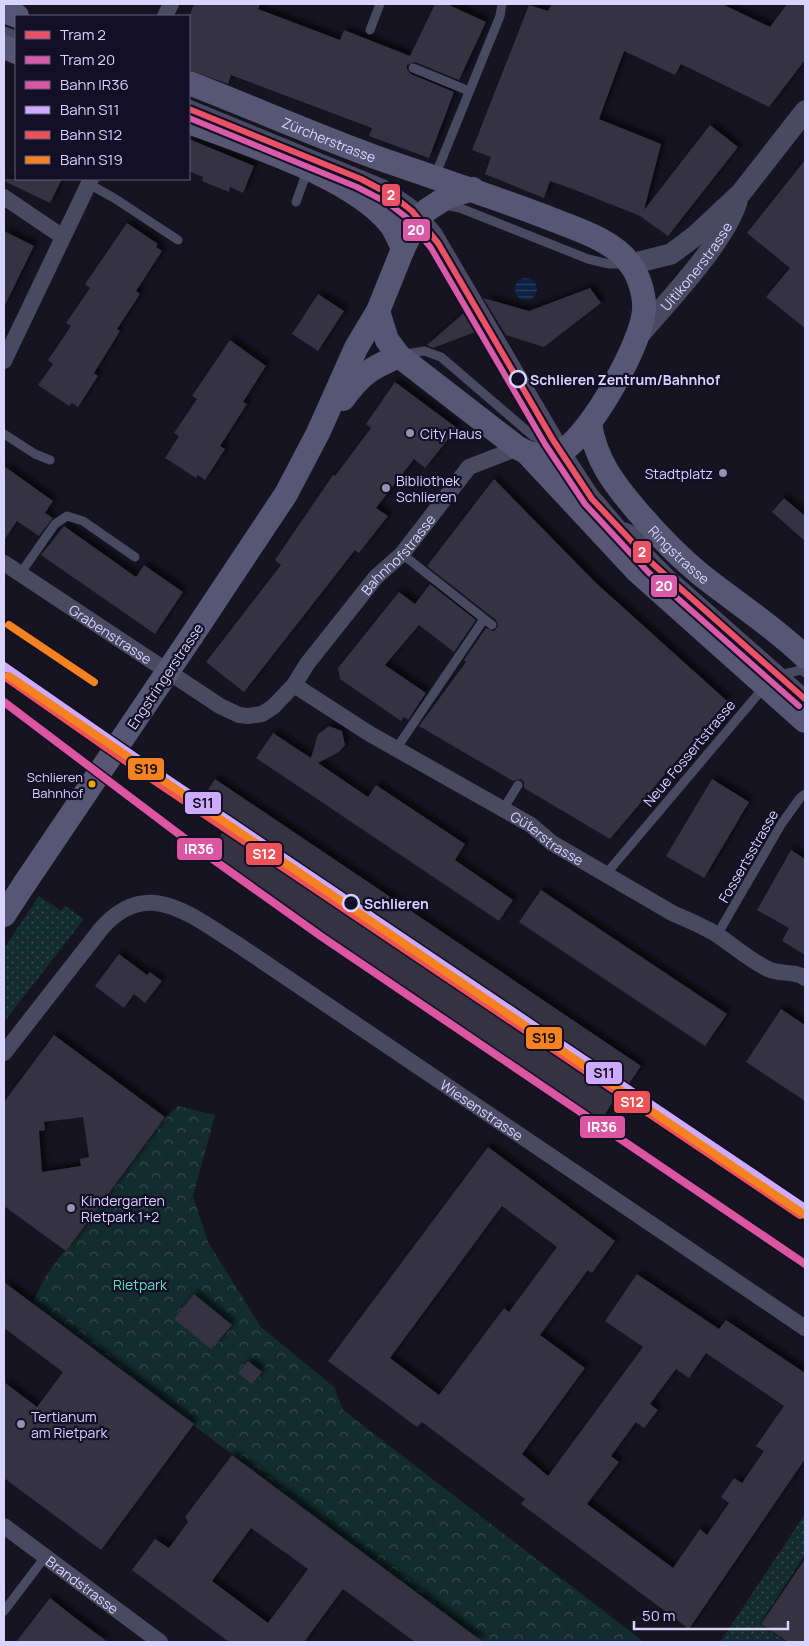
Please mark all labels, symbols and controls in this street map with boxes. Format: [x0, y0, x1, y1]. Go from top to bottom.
legend [15, 15, 190, 180]
text: Tram 2 [60, 24, 106, 45]
text: Tram 20 [60, 49, 115, 70]
text: Bahn IR36 [60, 74, 129, 95]
text: Bahn S11 [60, 99, 119, 120]
street label: Zürcherstrasse [279, 112, 379, 166]
text: Bahn S12 [60, 124, 122, 145]
text: Bahn S19 [60, 149, 123, 170]
line badge: 2 [381, 183, 401, 207]
text: 2 [387, 185, 395, 204]
line badge: 20 [402, 218, 431, 242]
street label: Uitikonerstrasse [656, 218, 736, 314]
text: 20 [407, 220, 425, 239]
marker: Schlieren Zentrum/Bahnhof [509, 370, 527, 388]
place label: Schlieren Zentrum/Bahnhof [530, 370, 721, 389]
place label: City Haus [420, 424, 482, 443]
marker: City Haus [404, 427, 416, 439]
place label: Stadtplatz [645, 464, 713, 483]
marker: Stadtplatz [717, 467, 729, 479]
place label: Bibliothek Schlieren [396, 471, 461, 506]
marker: Bibliothek Schlieren [380, 482, 392, 494]
street label: Bahnhofstrasse [356, 510, 439, 599]
street label: Ringstrasse [645, 521, 714, 588]
line badge: 2 [632, 540, 652, 564]
text: 2 [638, 542, 646, 561]
line badge: 20 [650, 574, 678, 598]
text: 20 [655, 576, 673, 595]
street label: Grabenstrasse [66, 599, 156, 668]
street label: Engstringerstrasse [123, 619, 207, 733]
street label: Neue Fossertstrasse [639, 696, 739, 810]
line badge: S19 [127, 757, 165, 781]
text: S19 [134, 759, 158, 778]
place label: Schlieren Bahnhof [27, 768, 83, 802]
marker: Schlieren Bahnhof [87, 779, 97, 789]
line badge: S11 [184, 791, 222, 815]
text: S11 [192, 793, 214, 812]
street label: Güterstrasse [507, 806, 587, 869]
street label: Fossertsstrasse [714, 806, 782, 906]
line badge: IR36 [176, 837, 223, 861]
text: IR36 [184, 839, 214, 858]
line badge: S12 [245, 842, 283, 866]
text: S12 [252, 844, 276, 863]
marker: Schlieren [342, 894, 360, 912]
place label: Schlieren [364, 894, 429, 913]
line badge: S19 [525, 1026, 563, 1050]
text: S19 [532, 1028, 556, 1047]
line badge: S11 [585, 1061, 623, 1085]
text: S11 [593, 1063, 615, 1082]
street label: Wiesenstrasse [437, 1075, 527, 1144]
line badge: S12 [613, 1090, 651, 1114]
text: S12 [620, 1092, 644, 1111]
line badge: IR36 [579, 1115, 626, 1139]
text: IR36 [587, 1117, 617, 1136]
place label: Kindergarten Rietpark 1+2 [81, 1191, 165, 1226]
marker: Kindergarten Rietpark 1+2 [65, 1202, 77, 1214]
park label: Rietpark [113, 1275, 168, 1294]
place label: Tertianum am Rietpark [31, 1407, 108, 1442]
marker: Tertianum am Rietpark [15, 1418, 27, 1430]
street label: Brandstrasse [42, 1551, 123, 1618]
scale bar [634, 1598, 788, 1630]
text: 50 m [642, 1605, 676, 1626]

